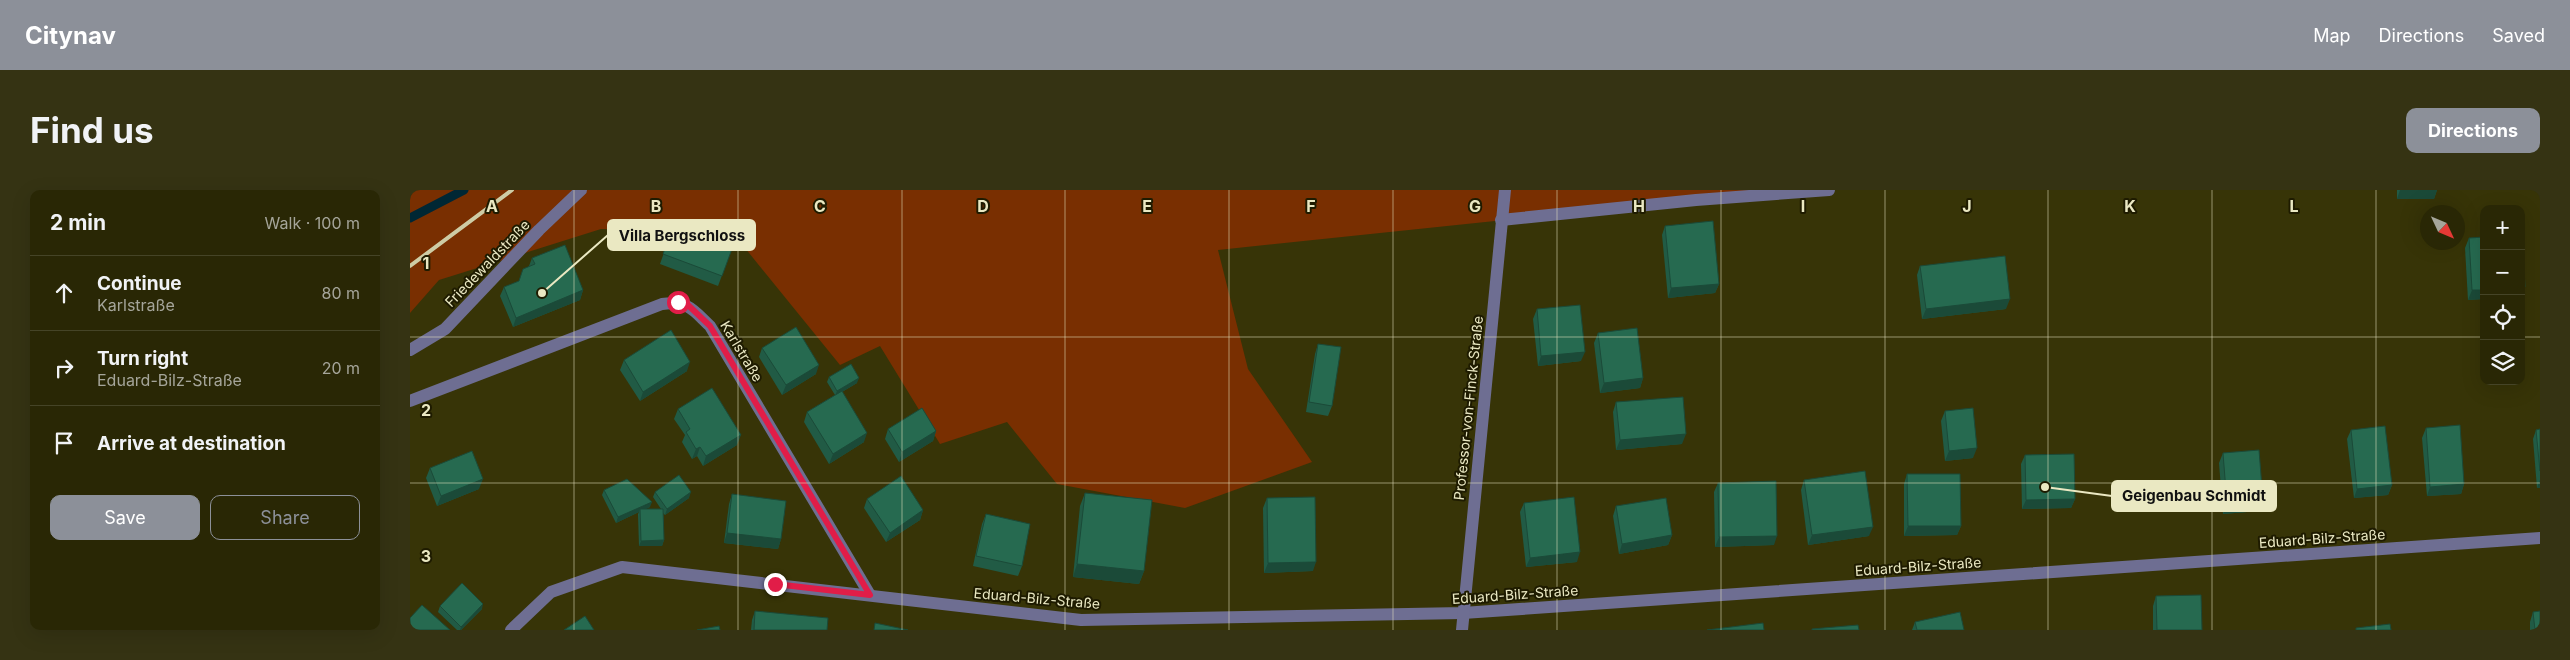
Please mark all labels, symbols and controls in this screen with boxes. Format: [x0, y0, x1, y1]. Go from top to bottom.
text: Citynav [25, 21, 116, 50]
text: Map [2313, 25, 2351, 46]
text: Directions [2379, 25, 2464, 46]
text: Saved [2492, 25, 2545, 46]
button: Directions [2406, 108, 2540, 153]
text: Find us [30, 109, 154, 151]
text: A [486, 196, 498, 216]
text: B [651, 196, 661, 216]
text: C [814, 196, 826, 216]
text: D [977, 196, 989, 216]
text: E [1142, 196, 1152, 216]
text: F [1306, 196, 1316, 216]
text: G [1469, 196, 1481, 216]
text: H [1633, 196, 1645, 216]
text: I [1801, 196, 1805, 216]
text: J [1962, 196, 1972, 216]
text: K [2124, 196, 2136, 216]
text: L [2289, 196, 2299, 216]
north arrow [2420, 205, 2465, 250]
map controls [2480, 205, 2525, 385]
button: + [2480, 205, 2525, 250]
text: 2 min [50, 210, 106, 235]
text: Walk · 100 m [265, 213, 360, 233]
street label: Friedewaldstraße [441, 216, 533, 310]
callout: Villa Bergschloss [608, 220, 755, 250]
text: Villa Bergschloss [619, 226, 745, 245]
button: − [2480, 250, 2525, 295]
text: 1 [423, 253, 429, 273]
text: Continue [97, 272, 182, 295]
icon: ahead [50, 279, 78, 307]
text: 80 m [321, 283, 360, 303]
route start [667, 291, 690, 314]
text: Karlstraße [97, 295, 175, 315]
button: locate [2480, 295, 2525, 340]
street label: Professor-von-Finck-Straße [1450, 315, 1486, 501]
street label: Karlstraße [717, 317, 767, 385]
button: layers [2480, 340, 2525, 385]
text: Turn right [97, 347, 188, 370]
icon: right [50, 354, 78, 382]
text: 20 m [322, 358, 360, 378]
text: Eduard-Bilz-Straße [97, 370, 242, 390]
text: 2 [421, 400, 431, 420]
icon: arrive [50, 429, 78, 457]
text: Arrive at destination [97, 432, 286, 455]
callout: Geigenbau Schmidt [2112, 481, 2276, 511]
text: Geigenbau Schmidt [2122, 486, 2267, 505]
button: Save [50, 495, 200, 540]
button: Share [210, 495, 360, 540]
street label: Eduard-Bilz-Straße [2258, 525, 2386, 551]
text: 3 [421, 546, 431, 566]
street label: Eduard-Bilz-Straße [1854, 553, 1982, 579]
route end [764, 573, 787, 596]
street label: Eduard-Bilz-Straße [1451, 581, 1579, 607]
street label: Eduard-Bilz-Straße [973, 584, 1101, 612]

